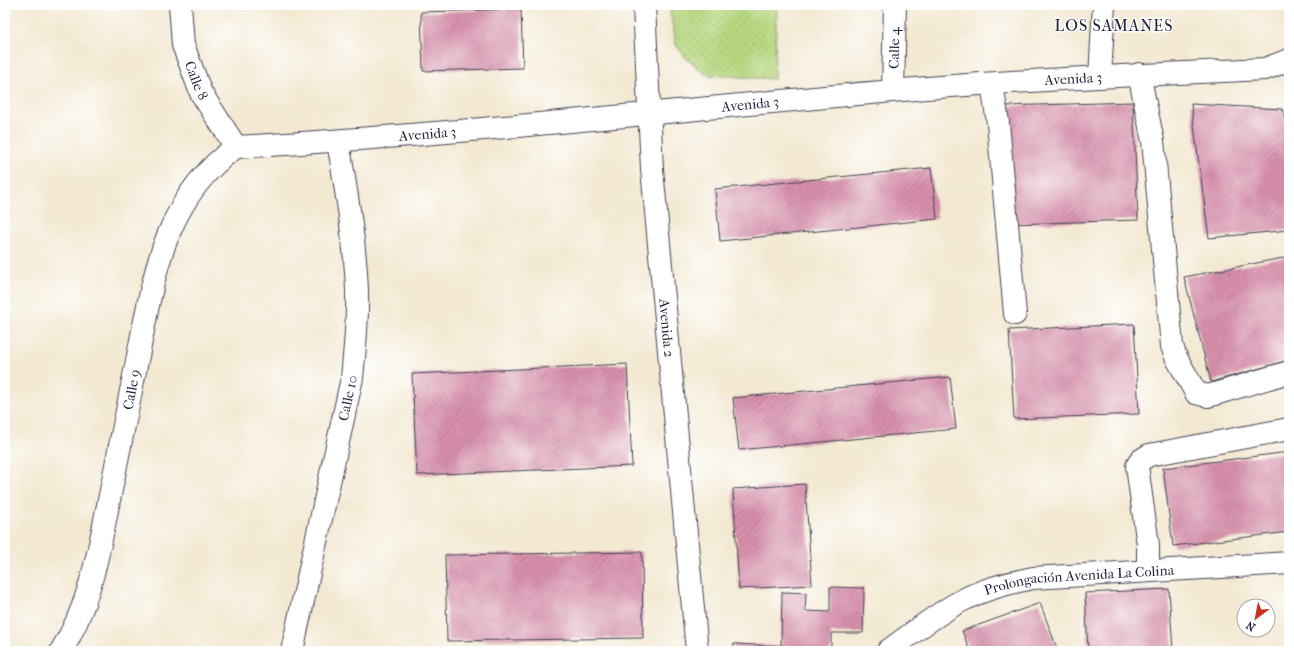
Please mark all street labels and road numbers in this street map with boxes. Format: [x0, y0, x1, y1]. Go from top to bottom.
street label: Calle 4 [885, 26, 903, 69]
street label: Calle 8 [181, 58, 212, 103]
street label: Avenida 3 [1043, 68, 1102, 89]
street label: Avenida 3 [720, 93, 780, 115]
street label: Avenida 3 [397, 123, 457, 145]
street label: Avenida 2 [656, 297, 678, 358]
street label: Calle 9 [119, 368, 144, 411]
street label: Calle 10 [334, 374, 361, 422]
street label: Prolongación Avenida La Colina [982, 561, 1175, 599]

